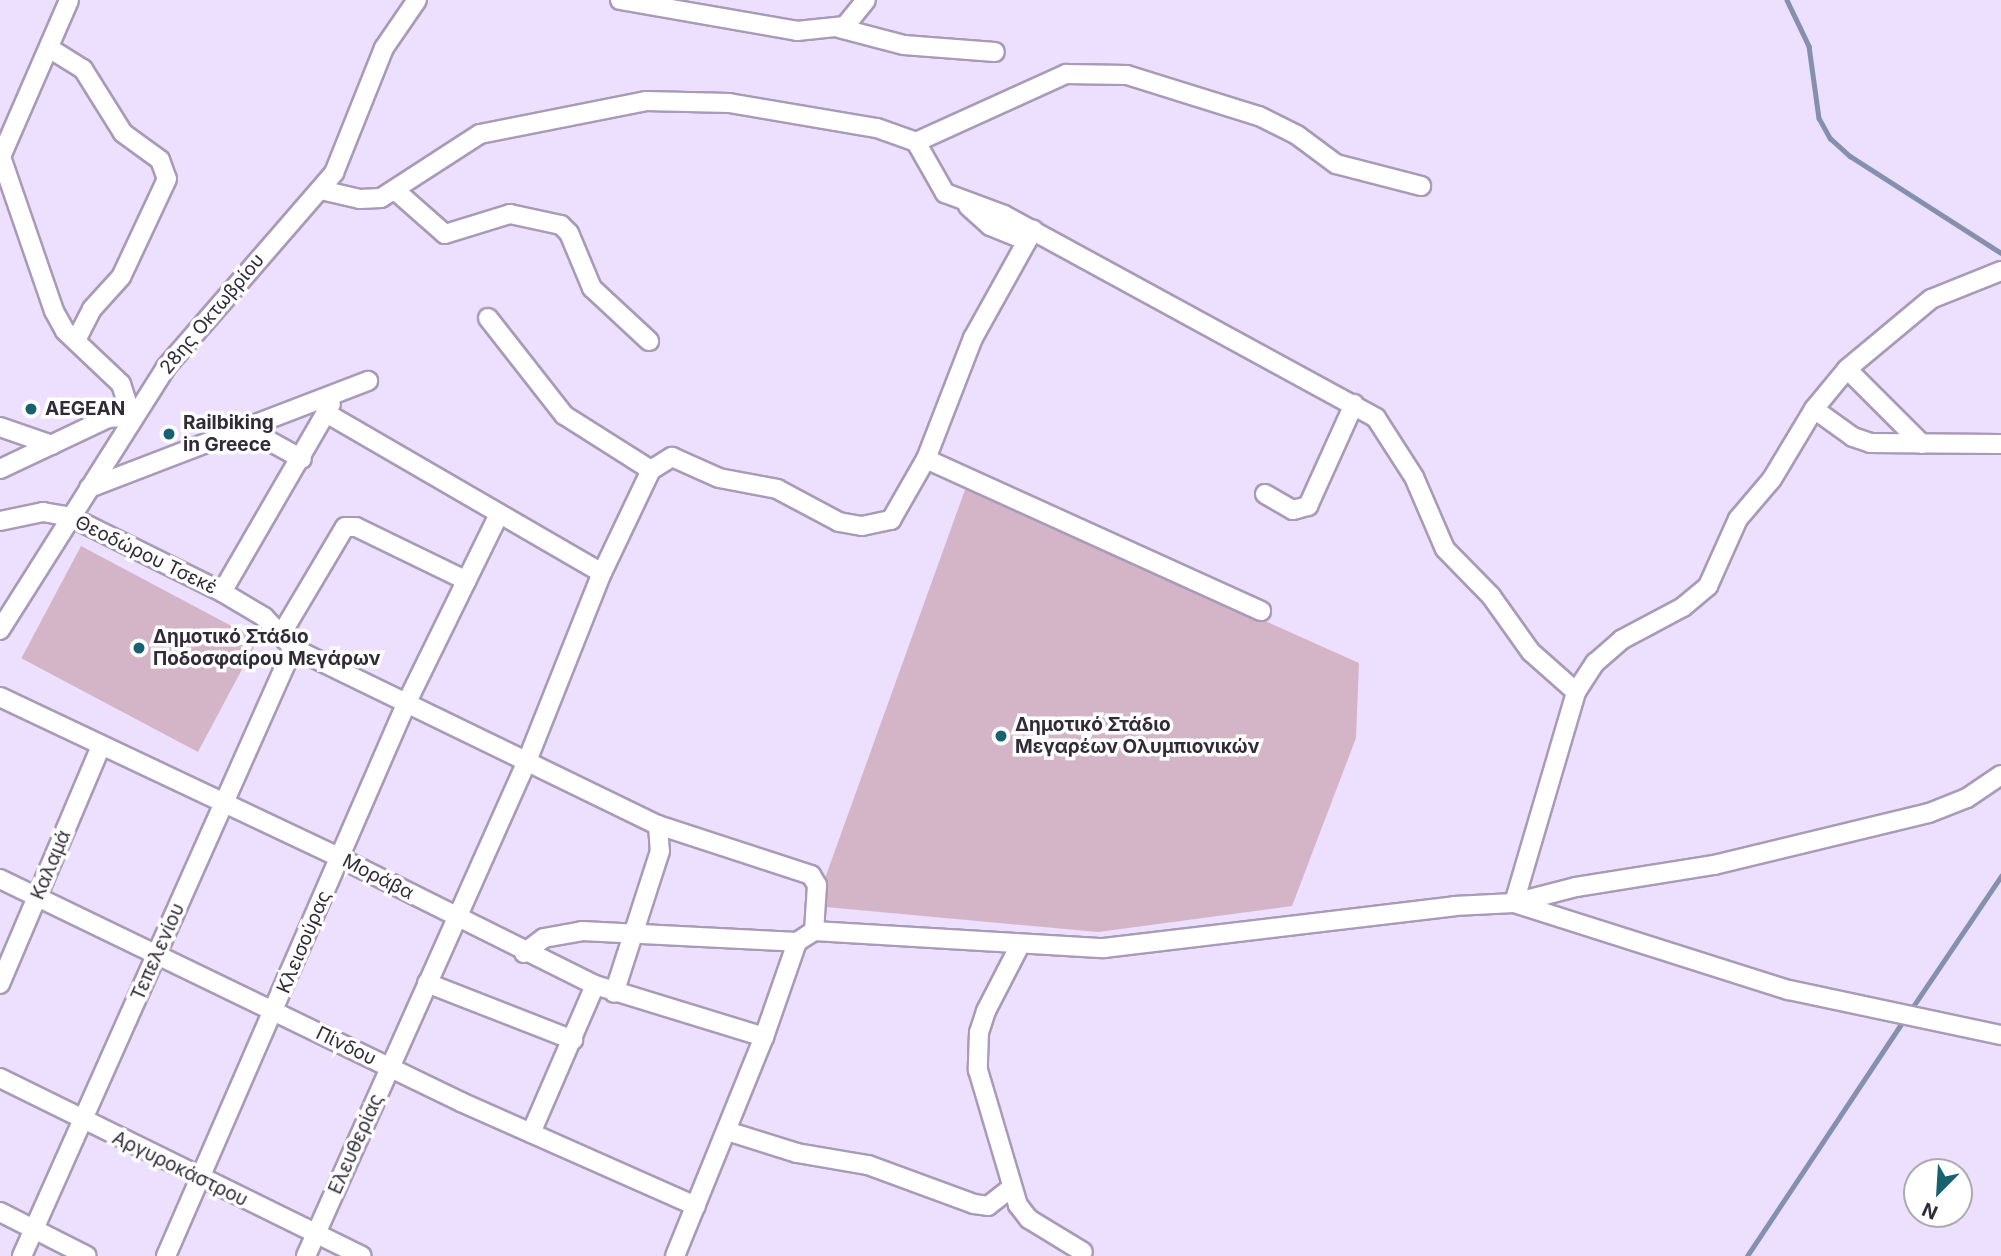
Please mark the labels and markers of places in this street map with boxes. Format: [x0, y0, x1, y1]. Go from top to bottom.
place label: AEGEAN [45, 398, 125, 420]
marker: AEGEAN [23, 401, 39, 417]
place label: Railbiking in Greece [183, 412, 274, 456]
marker: Railbiking in Greece [161, 426, 177, 442]
place label: Δημοτικό Στάδιο Ποδοσφαίρου Μεγάρων [153, 626, 380, 670]
marker: Δημοτικό Στάδιο Ποδοσφαίρου Μεγάρων [131, 640, 147, 656]
place label: Δημοτικό Στάδιο Μεγαρέων Ολυμπιονικών [1015, 714, 1259, 758]
marker: Δημοτικό Στάδιο Μεγαρέων Ολυμπιονικών [993, 728, 1009, 744]

